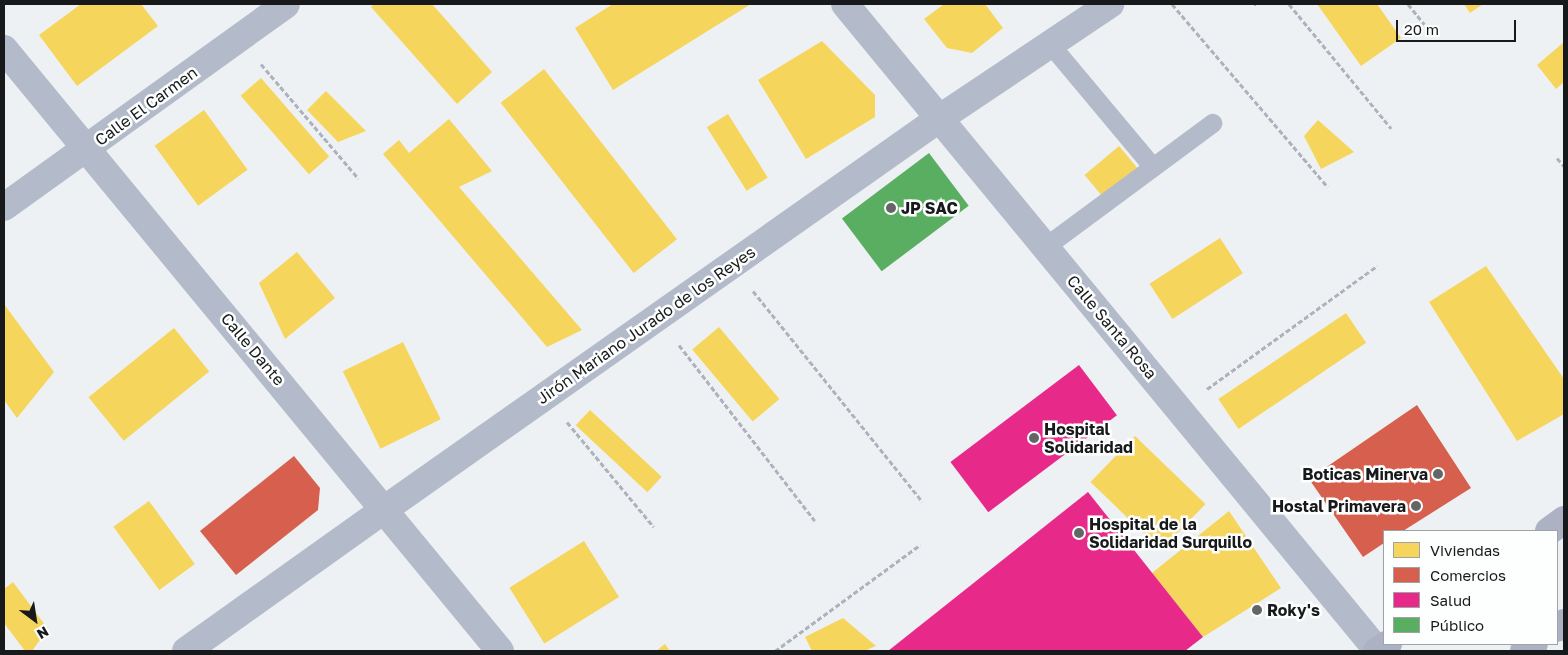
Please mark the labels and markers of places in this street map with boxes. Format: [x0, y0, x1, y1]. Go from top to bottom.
place label: JP SAC [901, 198, 958, 218]
marker: JP SAC [885, 202, 897, 214]
place label: Hospital Solidaridad [1044, 419, 1133, 457]
marker: Hospital Solidaridad [1028, 432, 1040, 444]
place label: Boticas Minerva [1302, 464, 1428, 484]
marker: Boticas Minerva [1432, 468, 1444, 480]
place label: Hostal Primavera [1272, 496, 1406, 516]
marker: Hostal Primavera [1410, 500, 1422, 512]
place label: Hospital de la Solidaridad Surquillo [1089, 514, 1252, 552]
marker: Hospital de la Solidaridad Surquillo [1073, 527, 1085, 539]
place label: Roky's [1267, 600, 1320, 620]
marker: Roky's [1251, 604, 1263, 616]

